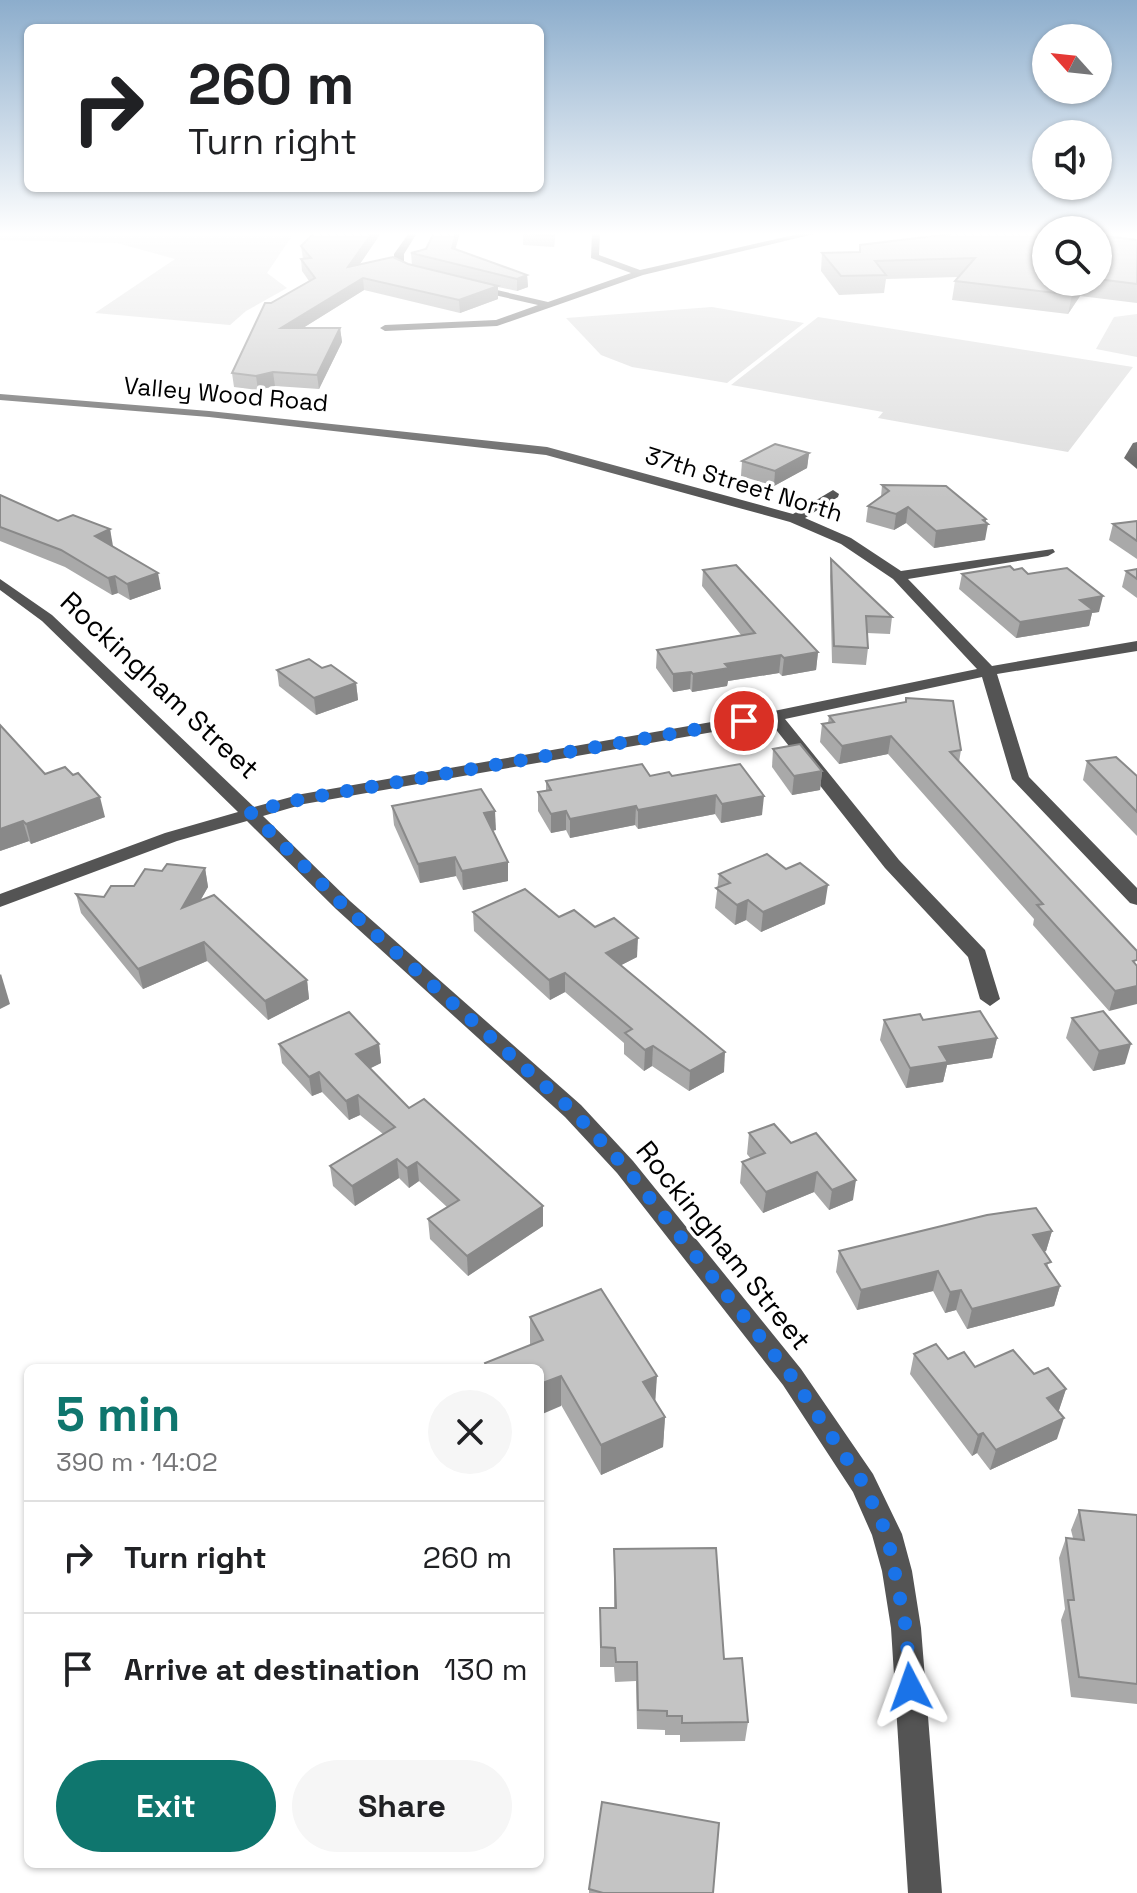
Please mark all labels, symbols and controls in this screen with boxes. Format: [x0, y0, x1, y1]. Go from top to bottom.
north arrow [1032, 24, 1112, 104]
map controls [1032, 24, 1112, 296]
text: 260 m [188, 49, 354, 120]
icon: right [56, 56, 160, 160]
text: Turn right [188, 119, 357, 165]
button: sound [1032, 120, 1112, 200]
button: search [1032, 216, 1112, 296]
street label: Valley Wood Road [122, 370, 330, 418]
street label: 37th Street North [641, 439, 847, 529]
street label: Rockingham Street [53, 584, 267, 786]
pin [710, 687, 778, 755]
icon: arrive [722, 699, 766, 743]
street label: Rockingham Street [629, 1133, 819, 1357]
text: 5 min [56, 1384, 180, 1445]
button: close [428, 1390, 512, 1474]
text: 390 m · 14:02 [56, 1445, 218, 1479]
icon: right [56, 1535, 100, 1579]
text: Turn right [124, 1538, 267, 1577]
text: 260 m [423, 1538, 512, 1577]
position arrow [868, 1645, 952, 1729]
icon: arrive [56, 1647, 100, 1691]
text: Arrive at destination [124, 1650, 420, 1689]
text: 130 m [444, 1650, 527, 1689]
button: Exit [56, 1760, 276, 1852]
button: Share [292, 1760, 512, 1852]

